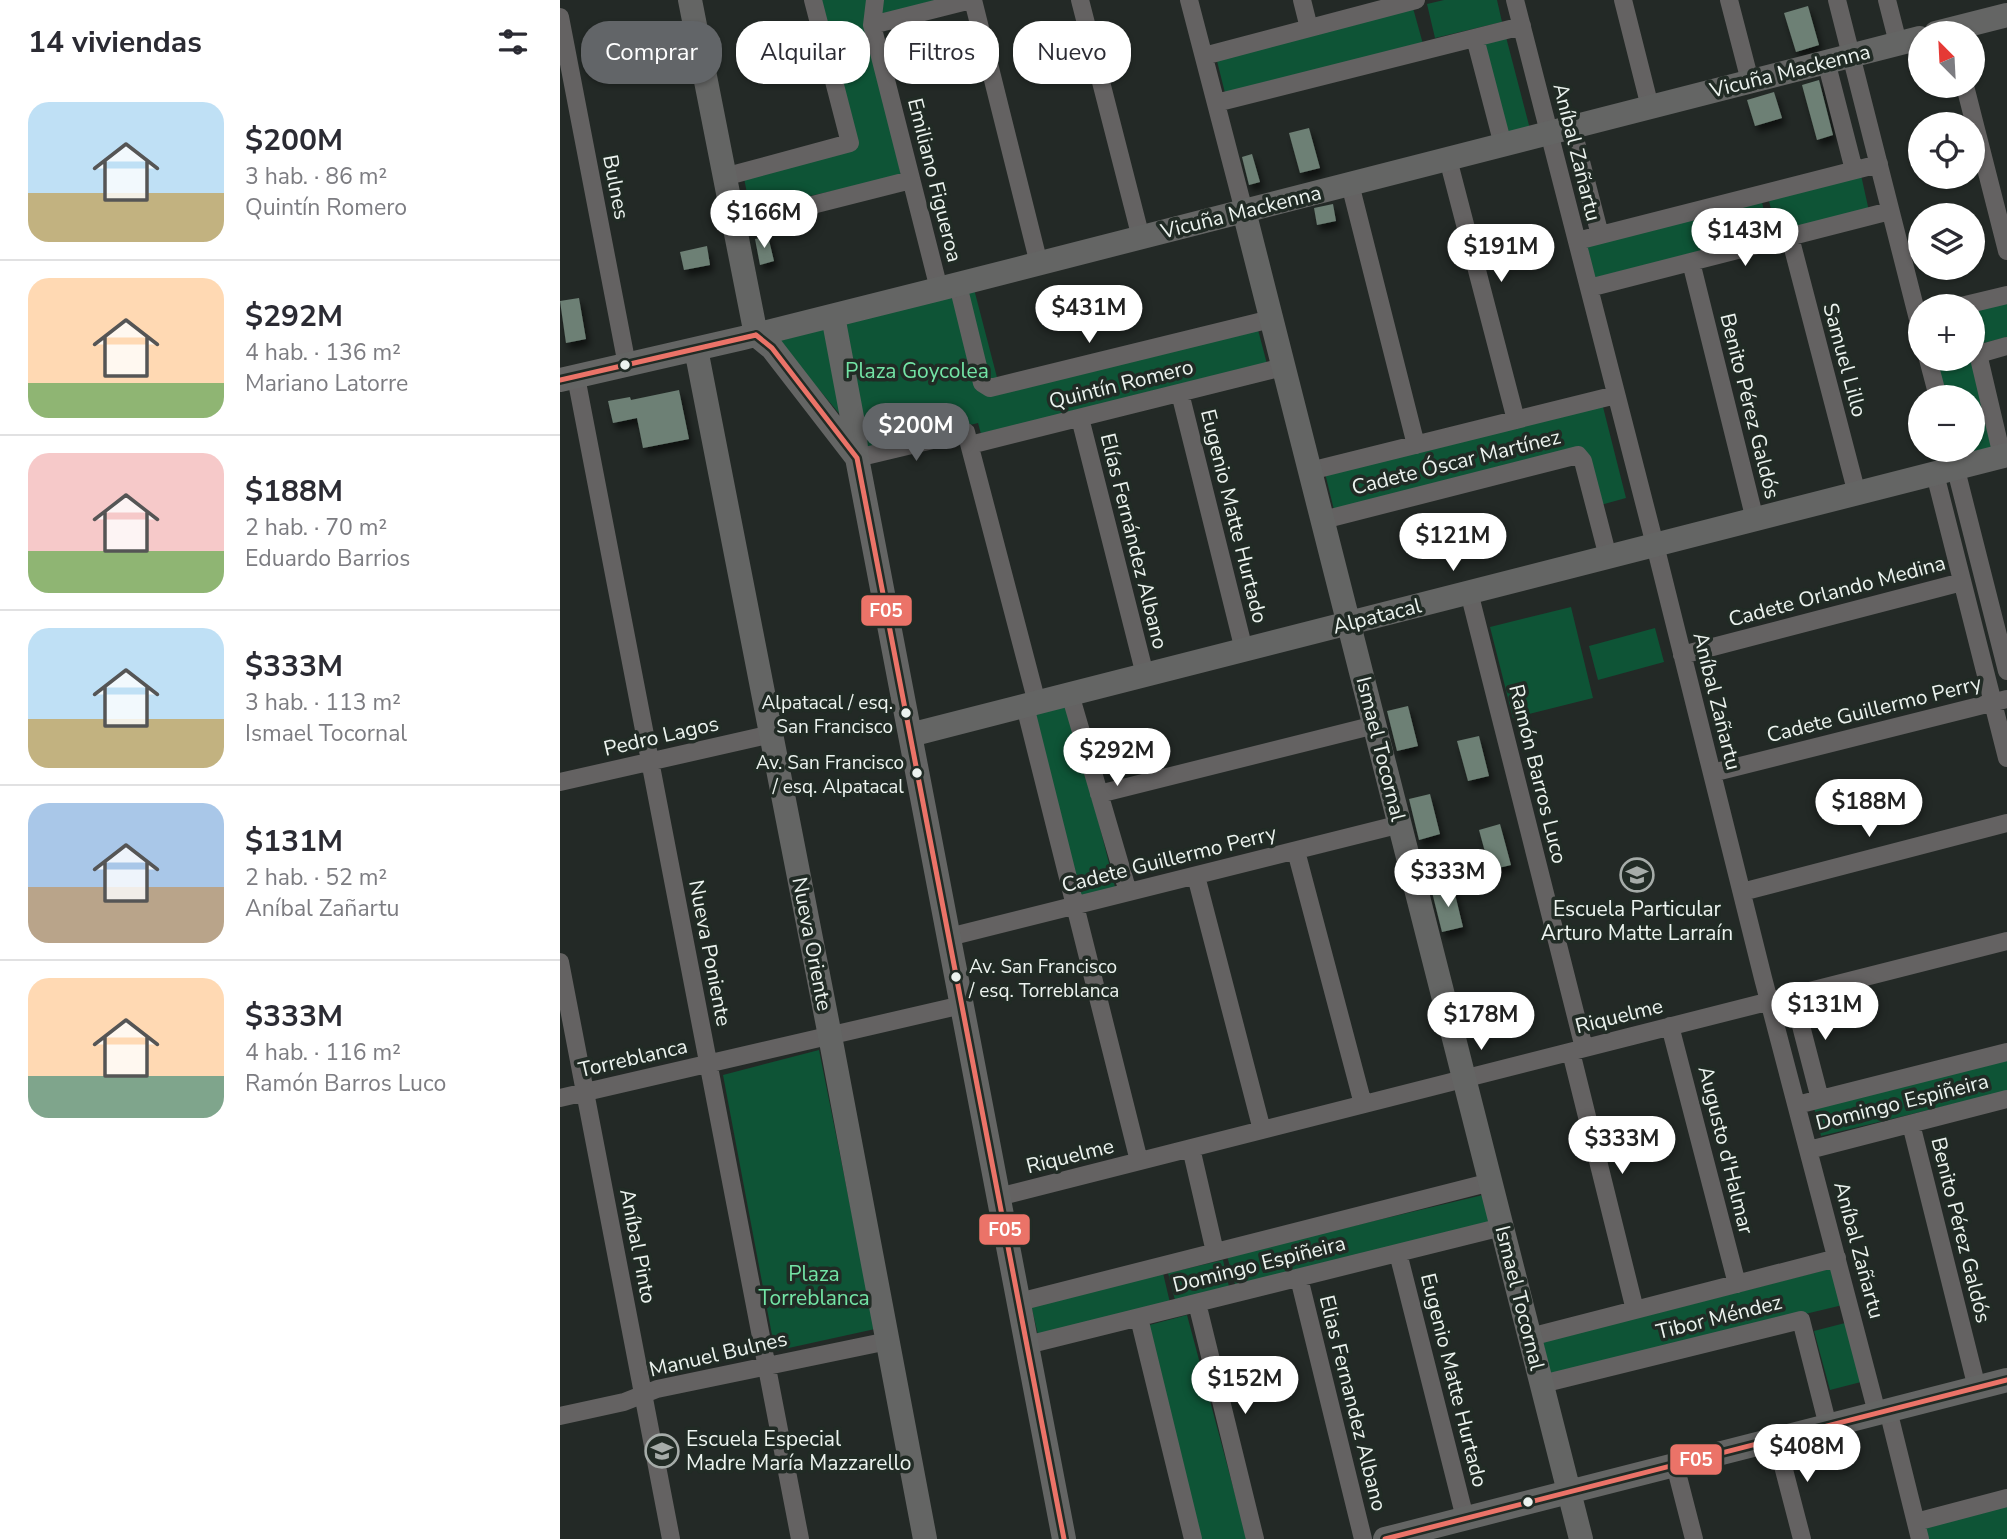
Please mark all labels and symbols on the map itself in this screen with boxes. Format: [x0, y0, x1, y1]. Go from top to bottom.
north arrow [1908, 21, 1984, 98]
street label: Vicuña Mackenna [1706, 38, 1873, 105]
street label: Aníbal Zañartu [1546, 80, 1608, 224]
street label: Emiliano Figueroa [901, 95, 969, 265]
street label: Bulnes [596, 152, 636, 222]
street label: Vicuña Mackenna [1157, 179, 1324, 246]
pin: $166M [715, 190, 813, 250]
pin: $143M [1696, 208, 1794, 268]
pin: $191M [1452, 224, 1550, 284]
pin: $431M [1040, 286, 1138, 345]
street label: Samuel Lillo [1816, 300, 1874, 420]
street label: Benito Pérez Galdós [1713, 310, 1787, 502]
street label: Quintín Romero [1046, 353, 1196, 415]
park label: Plaza Goycolea [845, 357, 989, 385]
unlabelled marker [618, 358, 632, 372]
pin: $200M [867, 404, 965, 463]
street label: Eugenio Matte Hurtado [1194, 406, 1274, 626]
street label: Cadete Óscar Martínez [1349, 422, 1564, 501]
street label: Elías Fernández Albano [1094, 430, 1174, 652]
pin: $121M [1404, 514, 1502, 573]
street label: Cadete Orlando Medina [1725, 549, 1949, 633]
street label: Alpatacal [1330, 591, 1425, 641]
line badge: F05 [860, 594, 913, 627]
text: F05 [869, 598, 903, 624]
street label: Aníbal Zañartu [1686, 629, 1748, 773]
street label: Cadete Guillermo Perry [1764, 669, 1985, 749]
street label: Ismael Tocornal [1350, 674, 1413, 825]
street label: Ramón Barros Luco [1502, 681, 1574, 867]
place label: Alpatacal / esq. San Francisco [761, 690, 893, 740]
marker: Alpatacal / esq. San Francisco [899, 706, 913, 720]
street label: Pedro Lagos [601, 709, 721, 763]
pin: $292M [1068, 728, 1166, 788]
place label: Av. San Francisco / esq. Alpatacal [756, 750, 904, 800]
marker: Av. San Francisco / esq. Alpatacal [910, 766, 924, 780]
pin: $188M [1820, 780, 1918, 839]
street label: Cadete Guillermo Perry [1059, 819, 1280, 899]
pin: $333M [1399, 850, 1497, 909]
school or university icon: Escuela Particular Arturo Matte Larraín [1618, 856, 1656, 894]
street label: Nueva Oriente [785, 875, 839, 1013]
street label: Nueva Poniente [682, 878, 738, 1028]
place label: Escuela Particular Arturo Matte Larraín [1541, 895, 1733, 947]
place label: Av. San Francisco / esq. Torreblanca [968, 954, 1119, 1004]
marker: Av. San Francisco / esq. Torreblanca [949, 970, 963, 984]
pin: $131M [1776, 982, 1874, 1042]
pin: $178M [1432, 992, 1530, 1052]
street label: Riquelme [1572, 992, 1666, 1040]
street label: Torreblanca [576, 1032, 690, 1084]
street label: Augusto d'Halmar [1692, 1063, 1761, 1237]
street label: Domingo Espiñeira [1813, 1067, 1991, 1137]
pin: $333M [1573, 1116, 1671, 1176]
street label: Riquelme [1023, 1132, 1117, 1180]
street label: Benito Pérez Galdós [1924, 1134, 1998, 1326]
street label: Aníbal Zañartu [1827, 1178, 1891, 1322]
street label: Aníbal Pinto [613, 1186, 663, 1306]
line badge: F05 [978, 1213, 1031, 1246]
text: F05 [988, 1217, 1022, 1243]
street label: Ismael Tocornal [1489, 1223, 1552, 1374]
street label: Domingo Espiñeira [1170, 1229, 1348, 1299]
park label: Plaza Torreblanca [758, 1260, 870, 1312]
street label: Eugenio Matte Hurtado [1414, 1270, 1494, 1490]
street label: Tibor Méndez [1653, 1288, 1785, 1346]
street label: Elias Fernandez Albano [1313, 1292, 1393, 1514]
street label: Manuel Bulnes [646, 1325, 790, 1383]
pin: $152M [1196, 1356, 1294, 1416]
pin: $408M [1758, 1424, 1856, 1484]
place label: Escuela Especial Madre María Mazzarello [686, 1425, 911, 1477]
school or university icon: Escuela Especial Madre María Mazzarello [643, 1432, 681, 1470]
line badge: F05 [1669, 1443, 1723, 1476]
text: F05 [1679, 1447, 1713, 1473]
unlabelled marker [1521, 1495, 1535, 1509]

